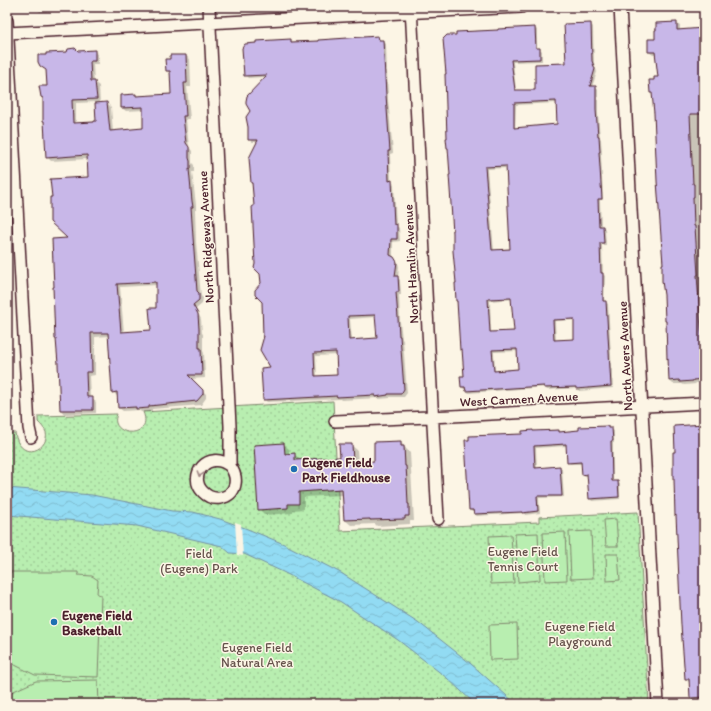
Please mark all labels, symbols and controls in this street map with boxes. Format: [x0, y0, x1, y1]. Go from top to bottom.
street label: North Ridgeway Avenue [195, 170, 217, 304]
street label: North Hamlin Avenue [400, 204, 422, 324]
street label: North Avers Avenue [615, 301, 635, 411]
street label: West Carmen Avenue [459, 388, 579, 410]
place label: Eugene Field Park Fieldhouse [302, 455, 390, 485]
marker: Eugene Field Park Fieldhouse [289, 464, 299, 474]
one-way arrow [196, 470, 205, 477]
park label: Eugene Field Tennis Court [488, 544, 559, 574]
park label: Field (Eugene) Park [160, 546, 238, 576]
place label: Eugene Field Basketball [62, 608, 133, 638]
marker: Eugene Field Basketball [49, 617, 59, 627]
park label: Eugene Field Playground [545, 619, 615, 649]
park label: Eugene Field Natural Area [221, 640, 293, 670]

